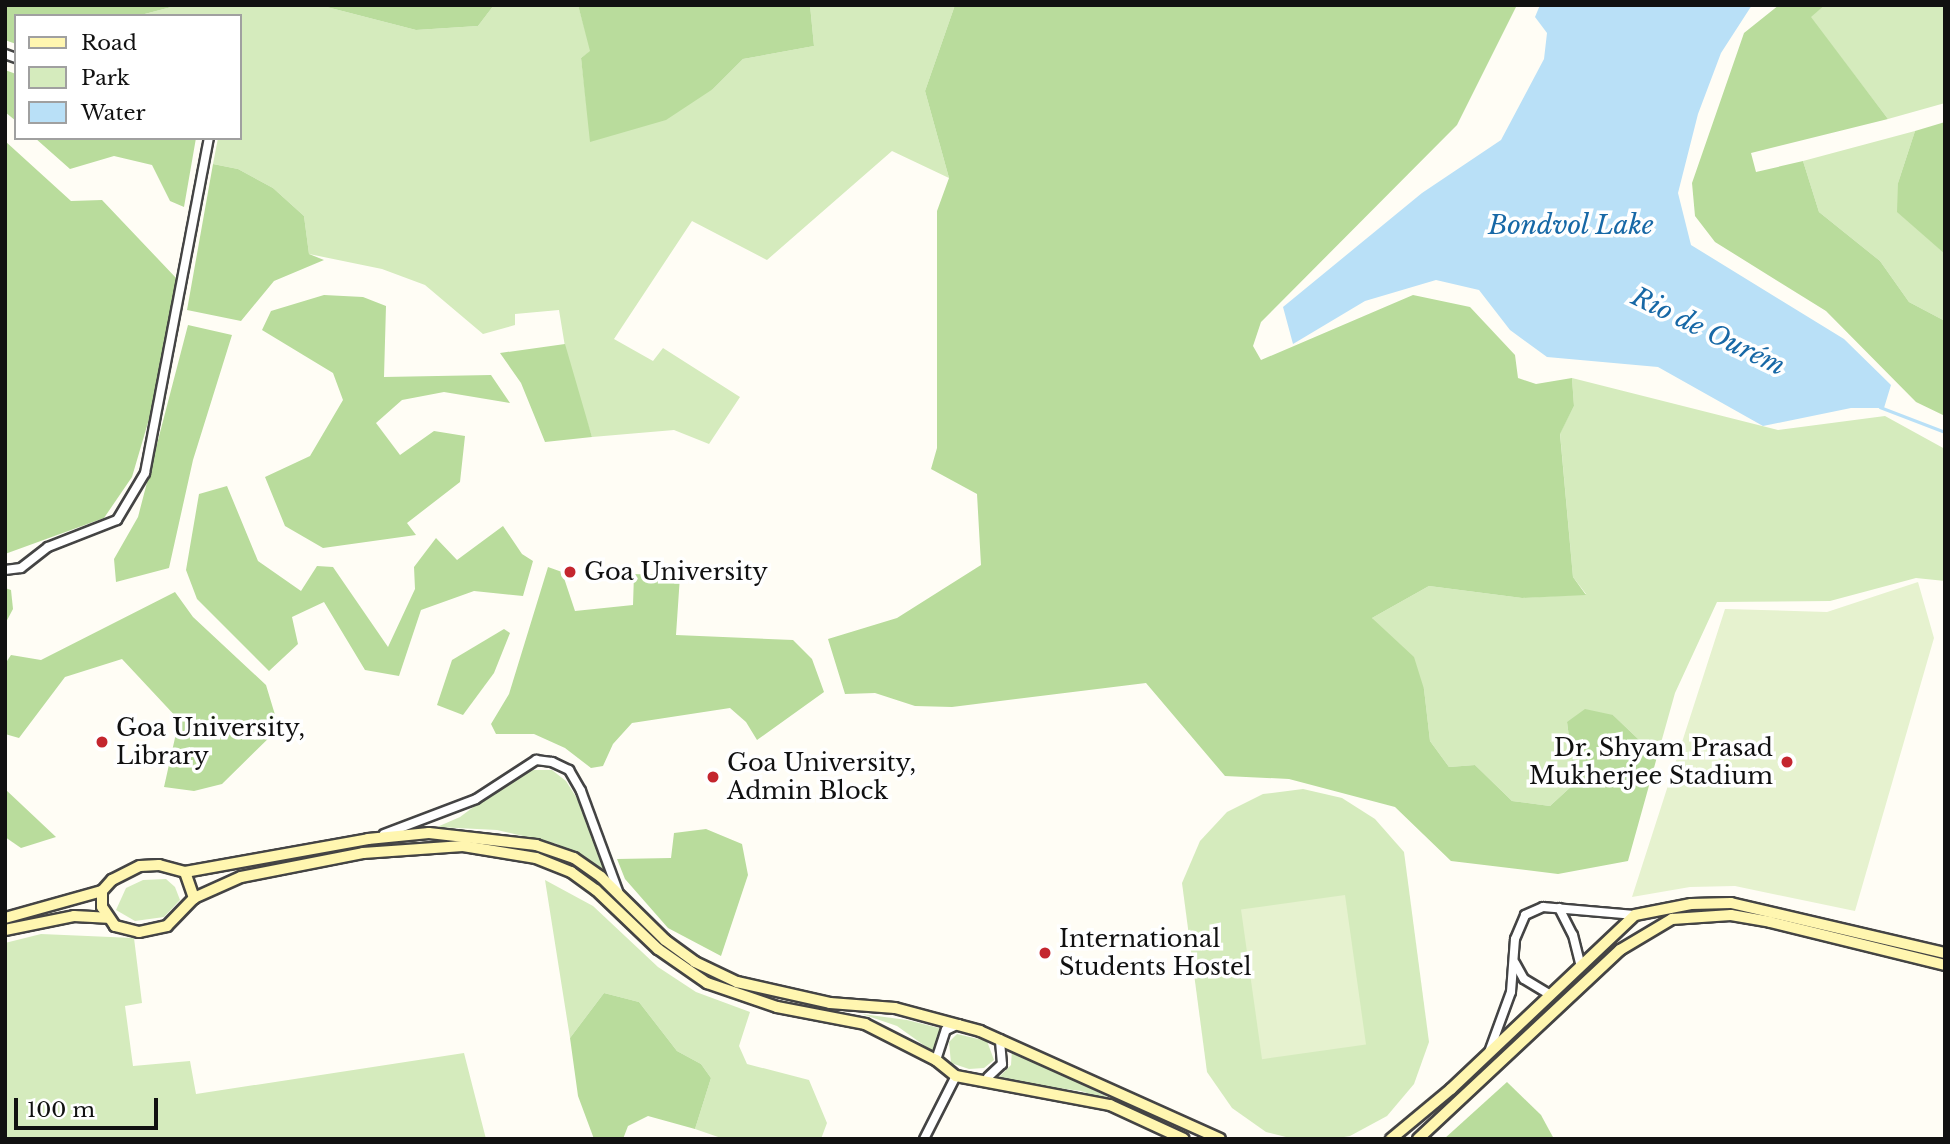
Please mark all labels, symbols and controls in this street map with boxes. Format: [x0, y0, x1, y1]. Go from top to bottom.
legend [14, 14, 242, 140]
text: Road [81, 30, 137, 56]
text: Park [81, 65, 130, 91]
text: Water [81, 100, 145, 126]
water label: Bondvol Lake [1488, 210, 1654, 242]
water label: Rio de Ourém [1626, 281, 1790, 383]
place label: Goa University [584, 558, 768, 586]
marker: Goa University [562, 564, 578, 580]
place label: Goa University, Library [116, 714, 305, 770]
marker: Goa University, Library [94, 734, 110, 750]
place label: Dr. Shyam Prasad Mukherjee Stadium [1529, 734, 1773, 790]
place label: Goa University, Admin Block [727, 749, 916, 805]
marker: Dr. Shyam Prasad Mukherjee Stadium [1779, 754, 1795, 770]
marker: Goa University, Admin Block [705, 769, 721, 785]
place label: International Students Hostel [1059, 925, 1252, 981]
marker: International Students Hostel [1037, 945, 1053, 961]
scale bar [18, 1084, 161, 1128]
text: 100 m [27, 1097, 95, 1123]

